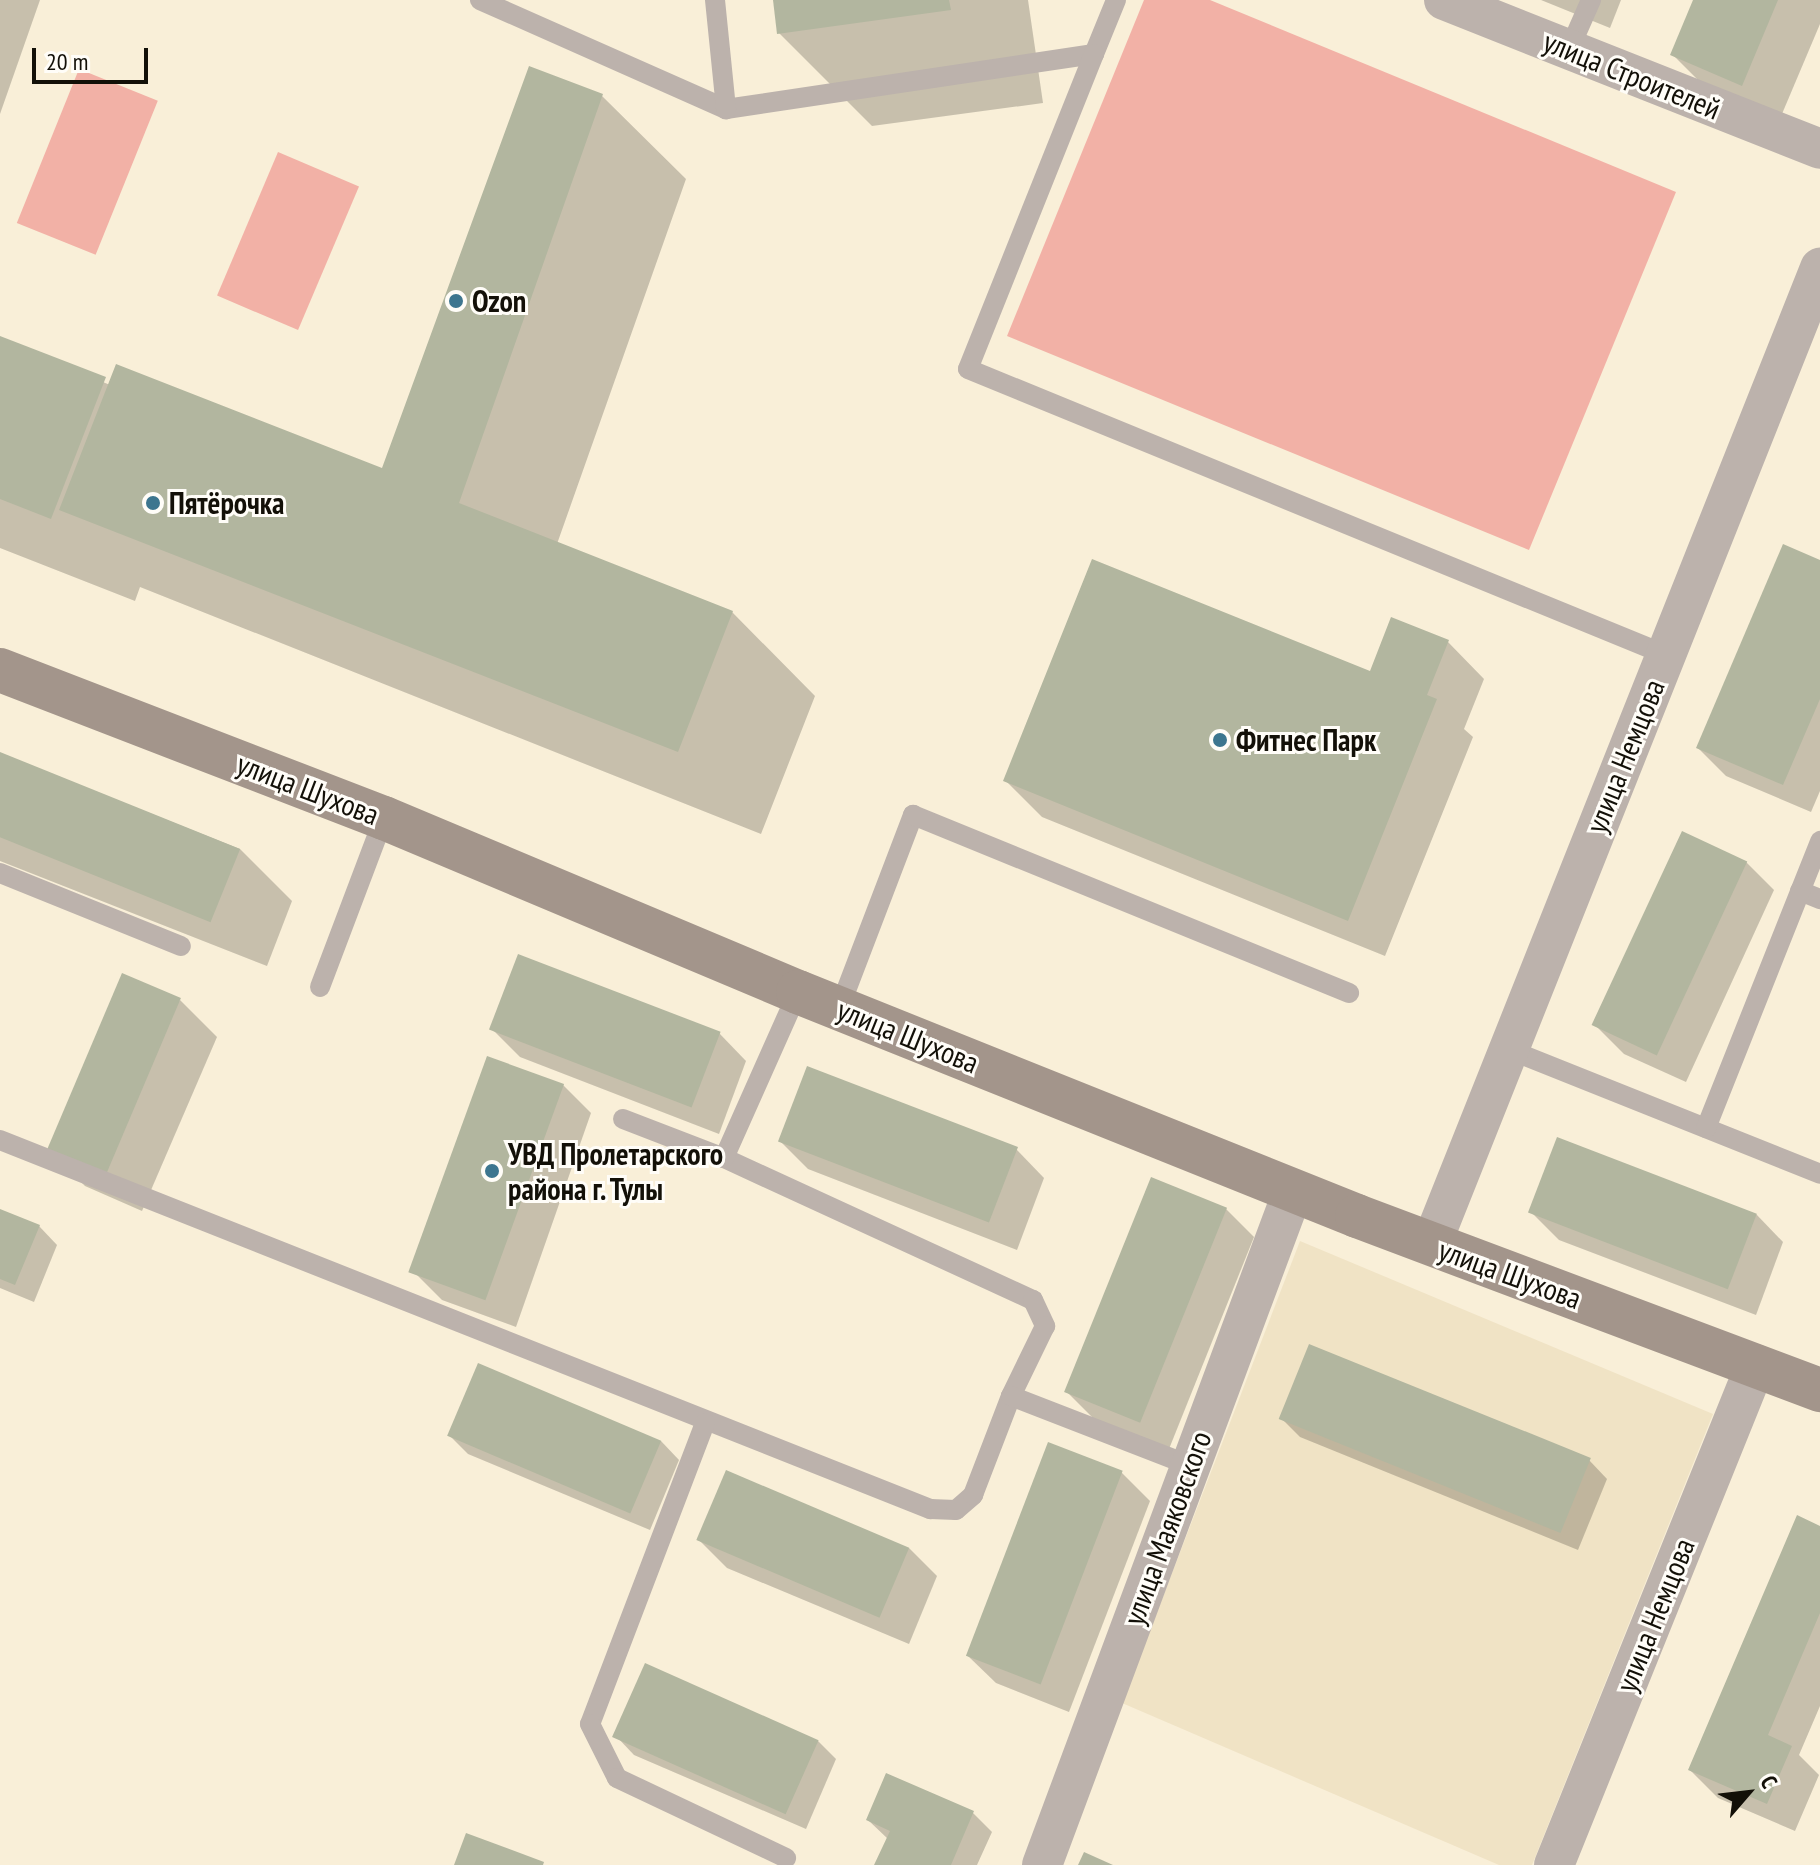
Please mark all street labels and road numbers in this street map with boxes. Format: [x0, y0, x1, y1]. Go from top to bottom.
street label: улица Строителей [1538, 23, 1726, 127]
street label: улица Немцова [1578, 674, 1672, 838]
street label: улица Шухова [232, 745, 384, 833]
street label: улица Шухова [832, 991, 984, 1081]
street label: улица Шухова [1434, 1232, 1586, 1316]
street label: улица Маяковского [1115, 1426, 1219, 1630]
street label: улица Немцова [1608, 1533, 1702, 1697]

